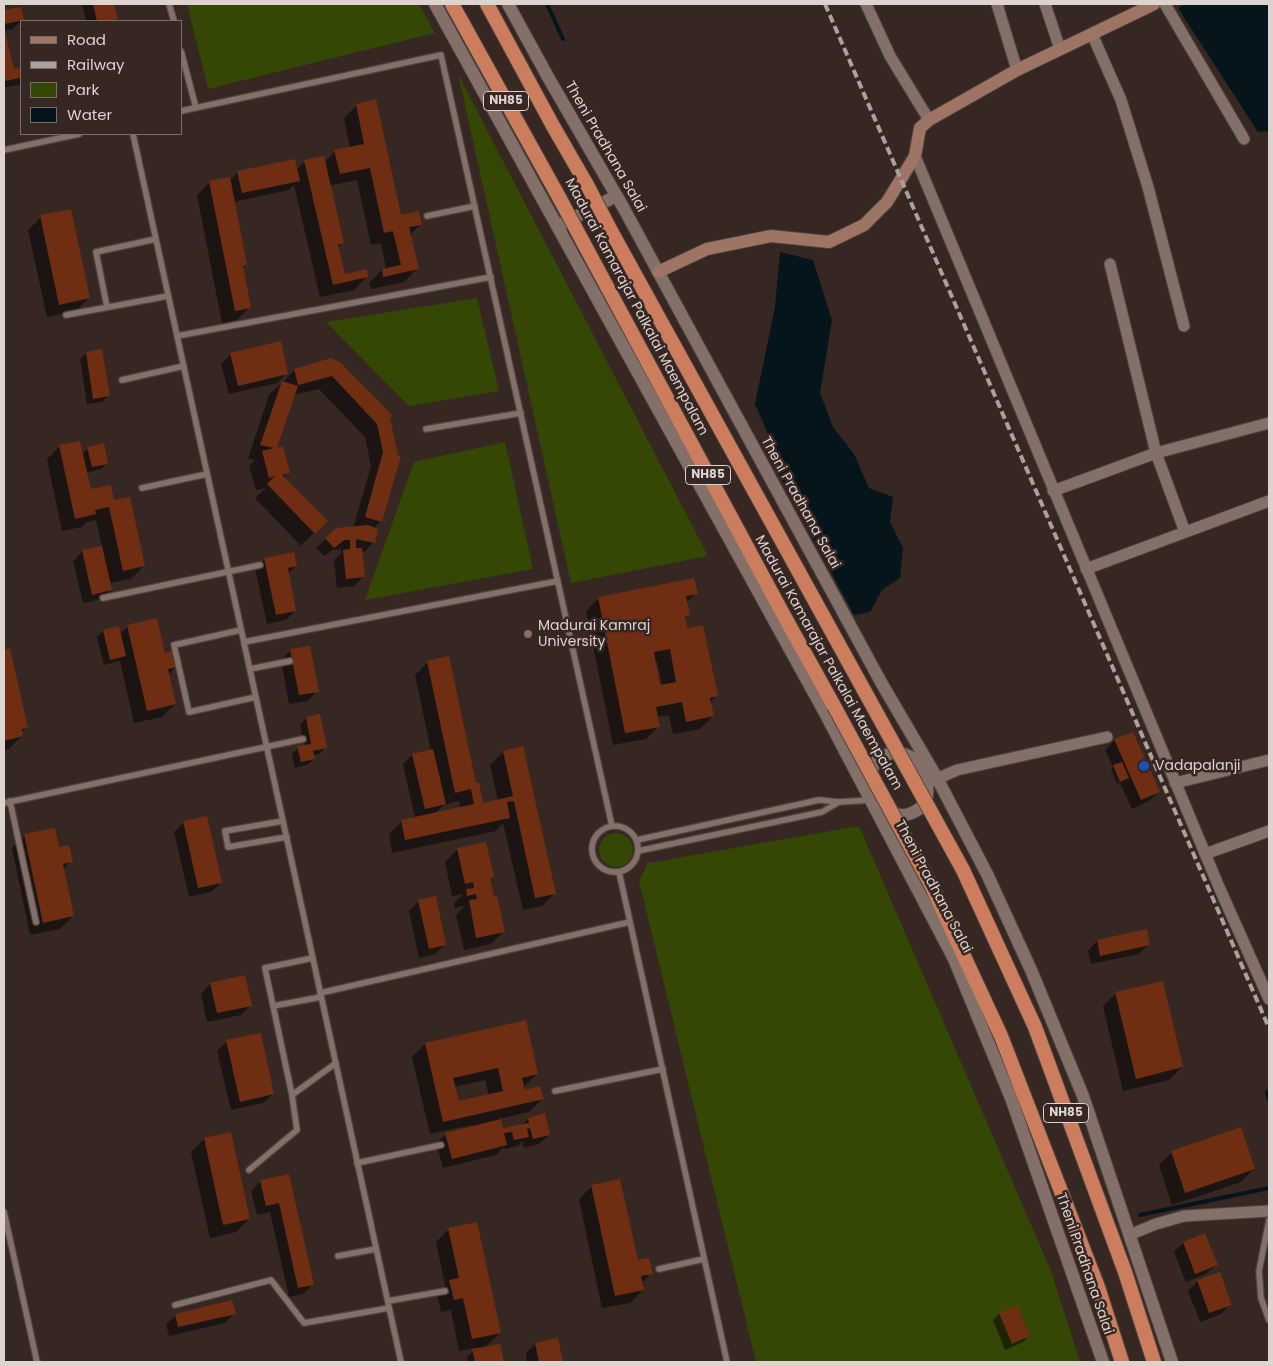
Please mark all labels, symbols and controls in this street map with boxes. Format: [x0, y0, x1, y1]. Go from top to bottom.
legend [20, 20, 182, 135]
text: Road [67, 29, 106, 50]
text: Railway [67, 54, 125, 75]
text: Park [67, 79, 99, 100]
street label: Theni Pradhana Salai [561, 79, 649, 215]
road number: NH85 [484, 92, 528, 110]
text: Water [67, 104, 112, 125]
street label: Madurai Kamarajar Palkalai Maempalam [561, 176, 711, 438]
street label: Theni Pradhana Salai [757, 434, 843, 572]
road number: NH85 [686, 466, 730, 484]
street label: Madurai Kamarajar Palkalai Maempalam [751, 533, 905, 793]
place label: Madurai Kamraj University [538, 618, 650, 650]
marker: Madurai Kamraj University [522, 628, 534, 640]
place label: Vadapalanji [1155, 758, 1241, 774]
marker: Vadapalanji [1137, 759, 1151, 773]
street label: Theni Pradhana Salai [891, 818, 975, 956]
road number: NH85 [1044, 1104, 1088, 1122]
street label: Theni Pradhana Salai [1052, 1191, 1116, 1337]

